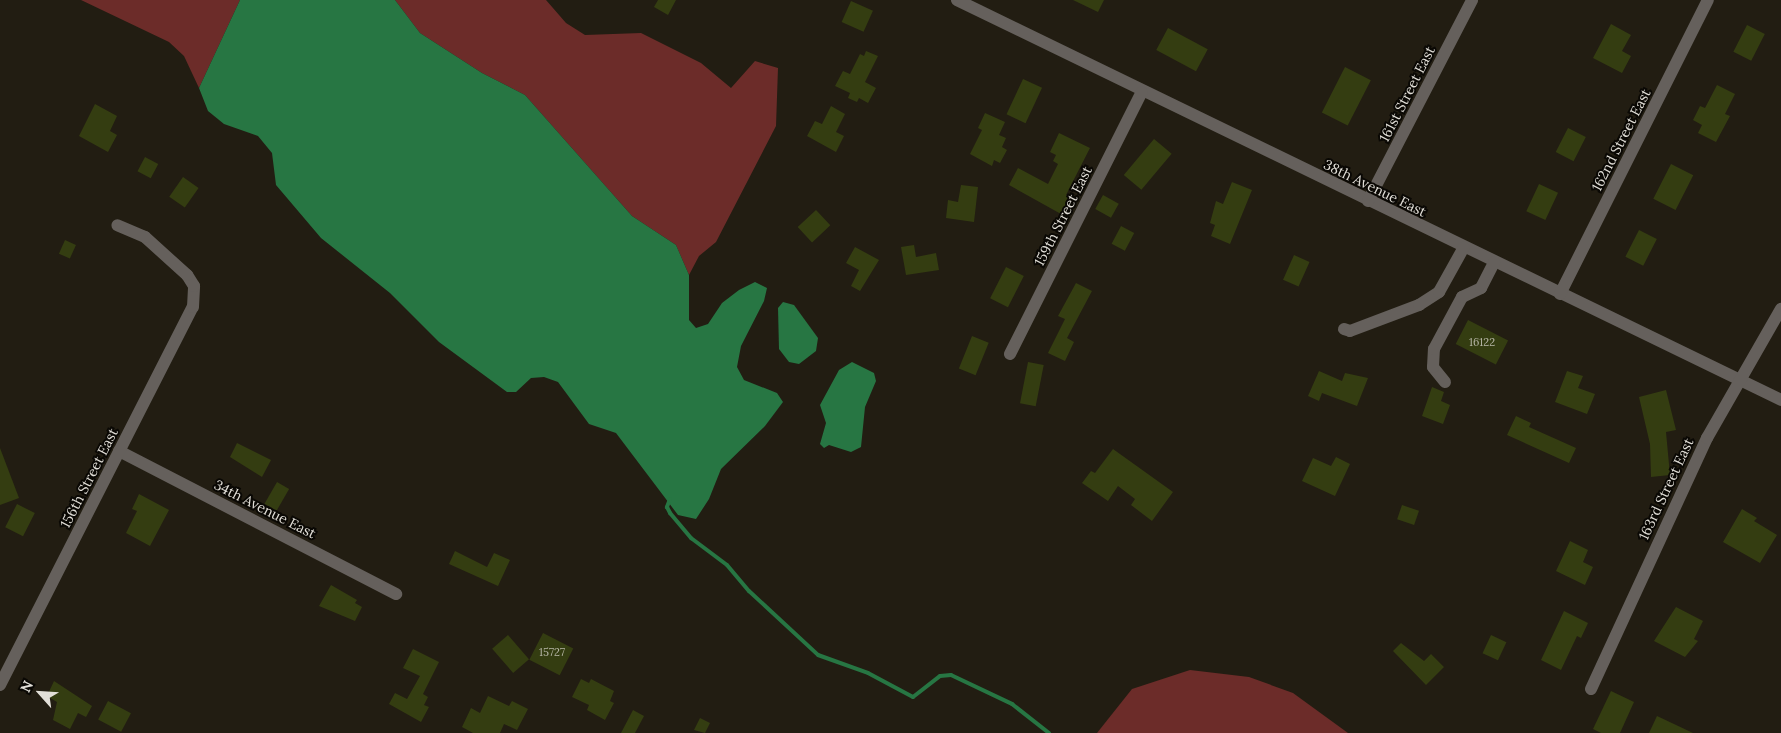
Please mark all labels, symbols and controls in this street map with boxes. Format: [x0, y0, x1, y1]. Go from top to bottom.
street label: 161st Street East [1376, 43, 1438, 145]
street label: 162nd Street East [1588, 86, 1654, 194]
street label: 38th Avenue East [1321, 156, 1429, 220]
street label: 159th Street East [1031, 163, 1095, 269]
house number: 16122 [1469, 335, 1495, 349]
street label: 156th Street East [57, 425, 121, 531]
street label: 163rd Street East [1635, 436, 1697, 542]
street label: 34th Avenue East [211, 476, 319, 542]
house number: 15727 [539, 645, 565, 659]
north arrow [15, 668, 65, 718]
text: N [16, 678, 37, 695]

